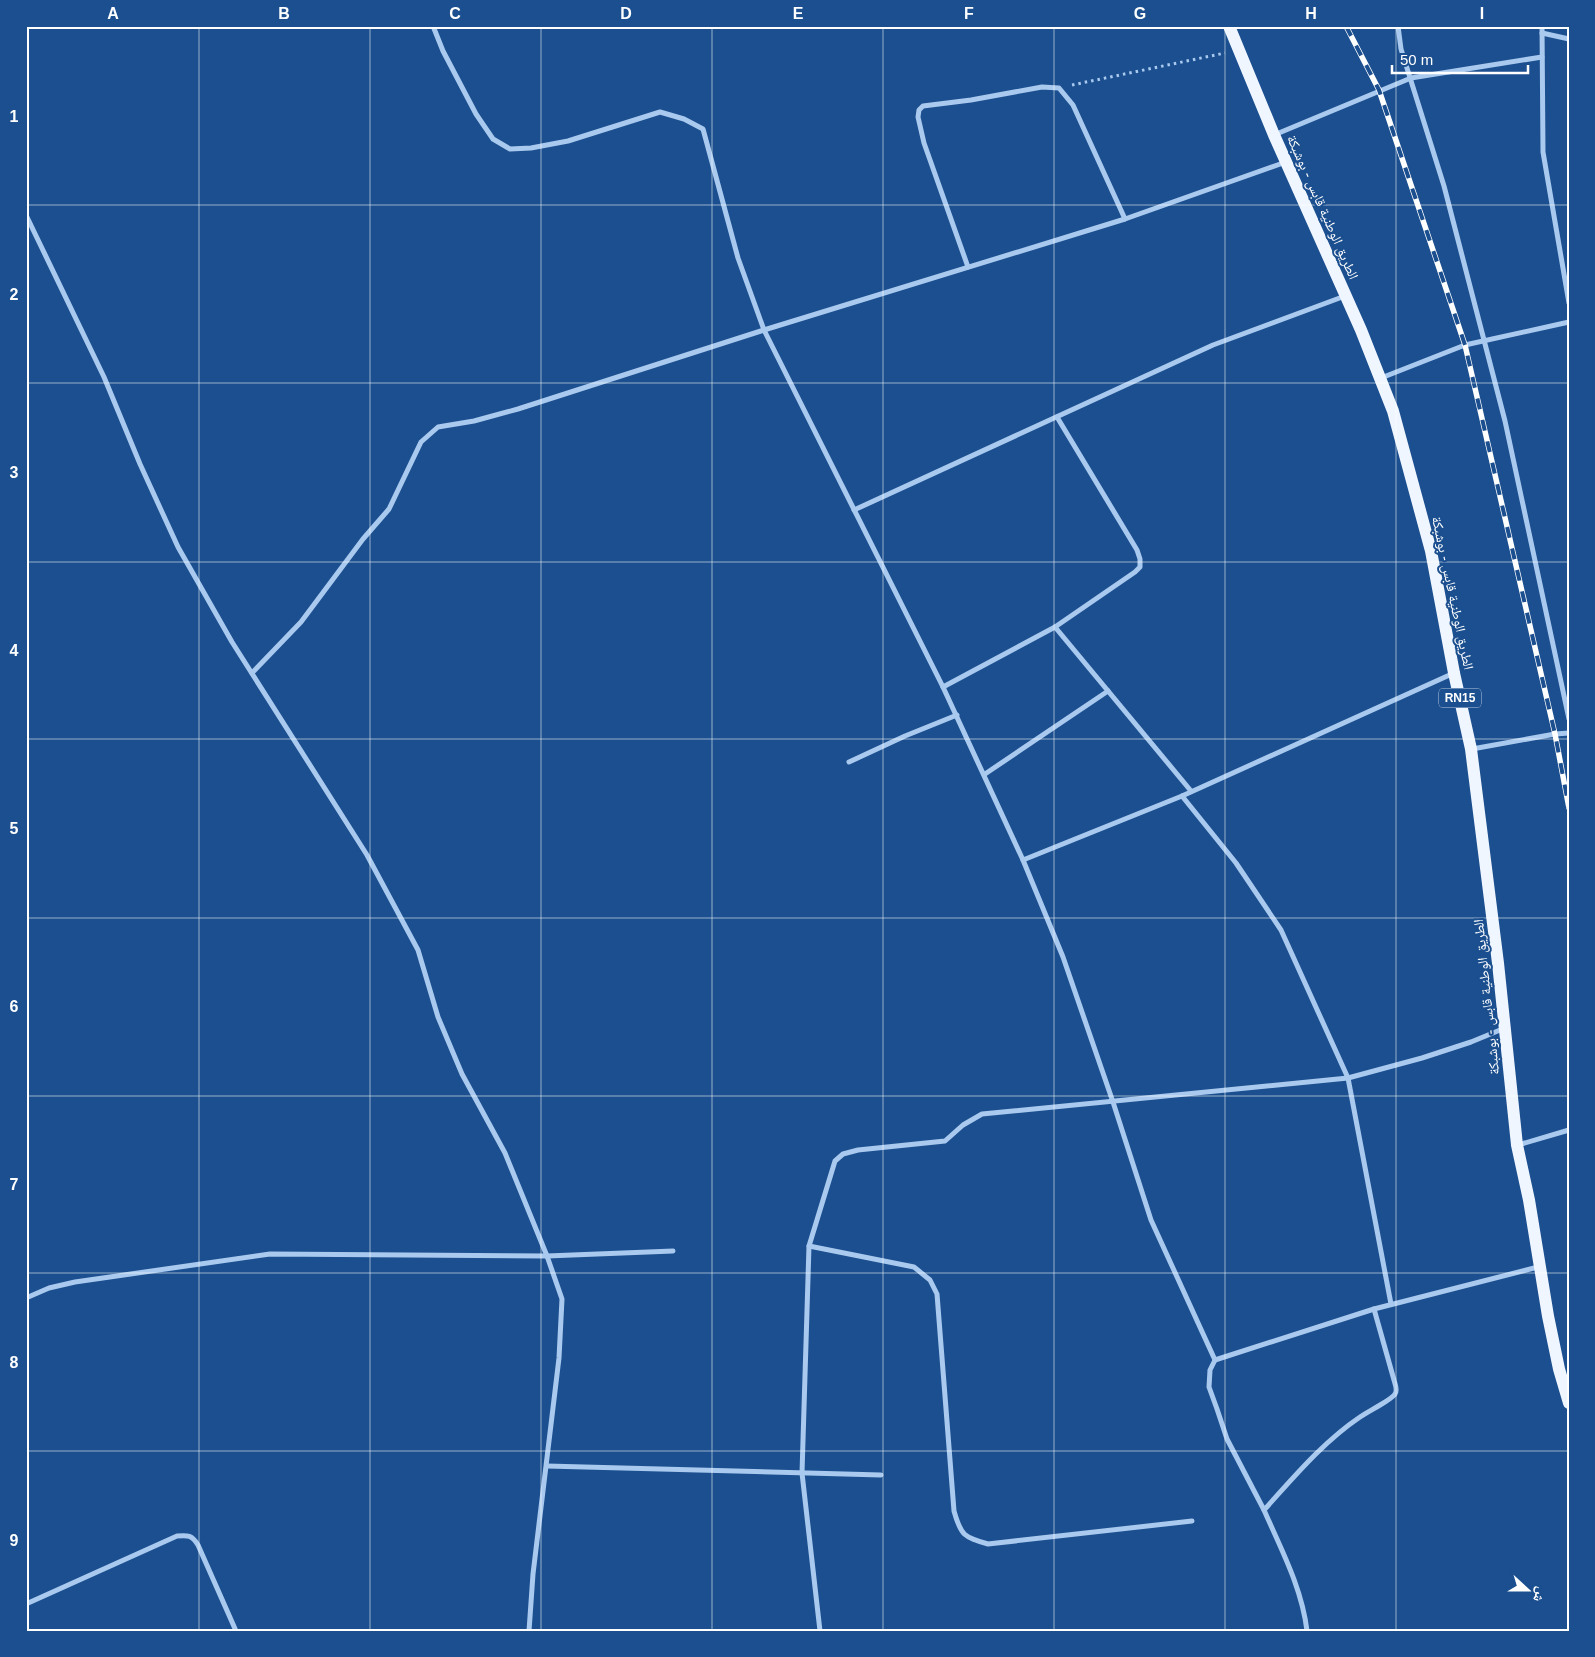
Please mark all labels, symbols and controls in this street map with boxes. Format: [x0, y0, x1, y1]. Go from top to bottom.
text: A [107, 5, 119, 22]
text: B [278, 5, 290, 22]
text: C [449, 5, 461, 22]
text: D [620, 5, 632, 22]
text: E [793, 5, 804, 22]
text: F [964, 5, 974, 22]
text: G [1134, 5, 1146, 22]
text: H [1305, 5, 1317, 22]
text: I [1480, 5, 1484, 22]
scale bar [1392, 42, 1529, 74]
text: 50 m [1400, 51, 1433, 68]
text: 1 [10, 108, 19, 125]
street label: الطريق الوطنية قابس - بوشبكة [1282, 132, 1362, 282]
text: 2 [10, 286, 19, 303]
text: 3 [10, 464, 19, 481]
street label: الطريق الوطنية قابس - بوشبكة [1427, 515, 1477, 672]
text: 4 [10, 642, 19, 659]
road number: RN15 [1439, 688, 1481, 708]
text: 5 [10, 820, 19, 837]
street label: الطريق الوطنية قابس - بوشبكة [1470, 918, 1504, 1076]
text: 6 [10, 998, 19, 1015]
text: 7 [10, 1176, 19, 1193]
text: 8 [10, 1354, 19, 1371]
text: 9 [10, 1532, 19, 1549]
north arrow [1502, 1564, 1552, 1614]
text: ش [1529, 1584, 1550, 1605]

